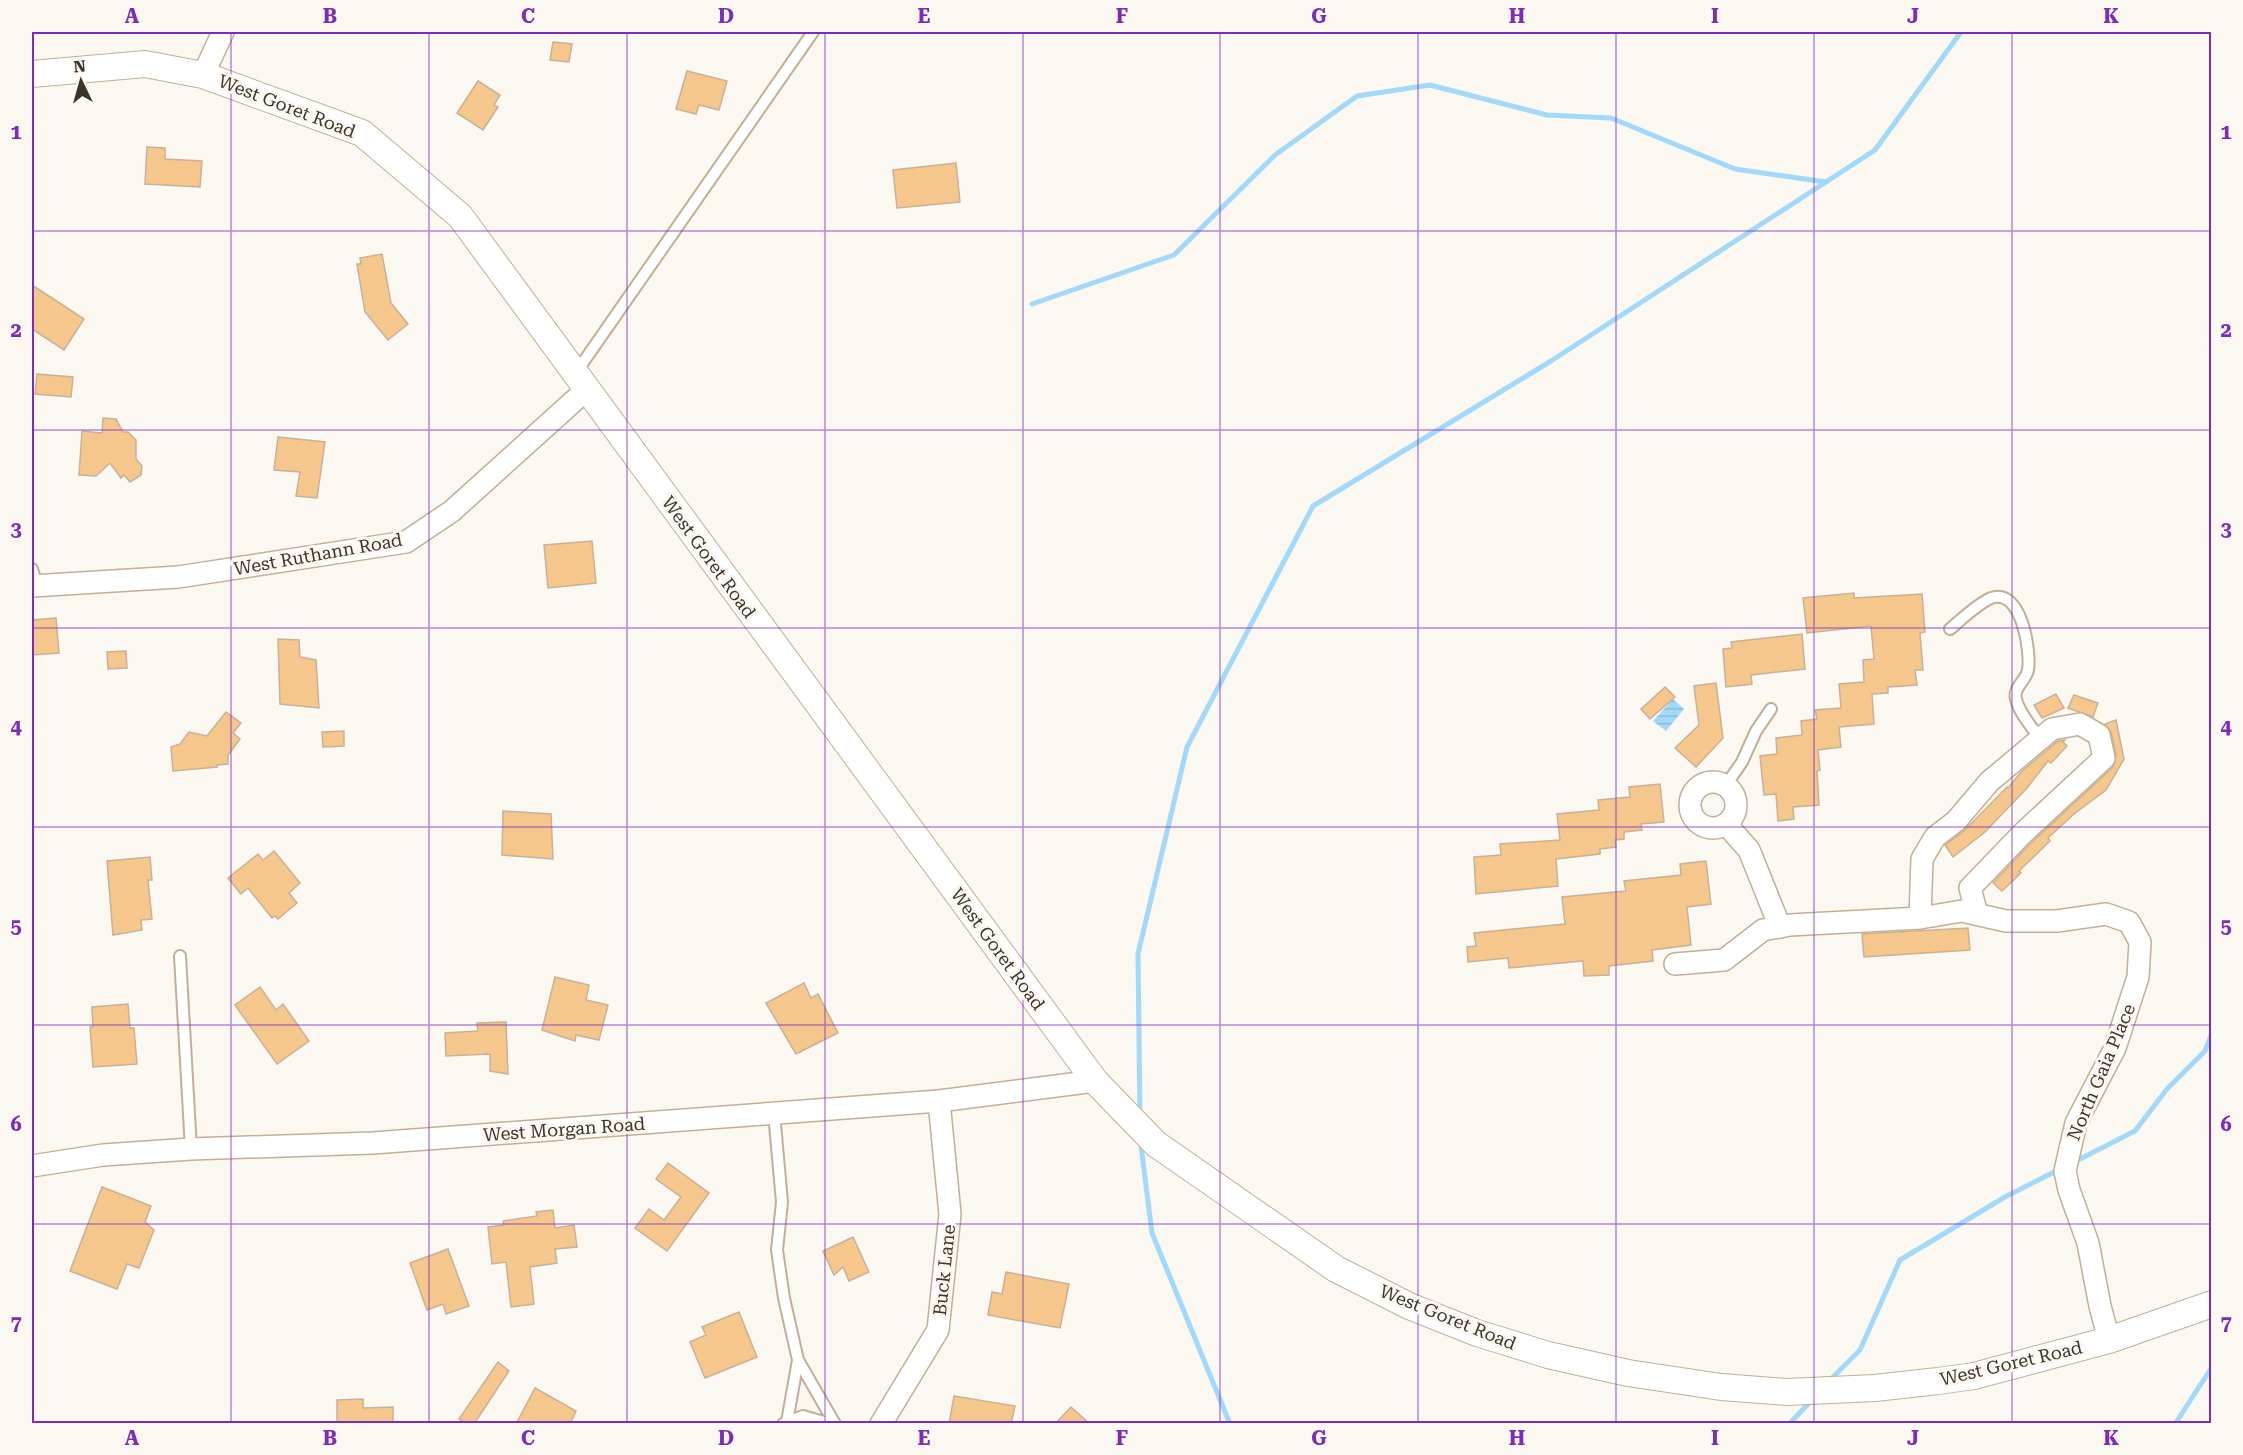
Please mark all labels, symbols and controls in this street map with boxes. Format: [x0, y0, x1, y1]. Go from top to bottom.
text: A [125, 4, 140, 28]
text: B [323, 4, 337, 28]
text: C [521, 4, 535, 28]
text: D [718, 4, 734, 28]
text: E [918, 4, 931, 28]
text: F [1116, 4, 1128, 28]
text: G [1311, 4, 1327, 28]
text: H [1509, 4, 1525, 28]
text: I [1711, 4, 1719, 28]
text: J [1907, 4, 1919, 28]
text: K [2103, 4, 2119, 28]
north arrow [51, 51, 111, 111]
text: N [73, 57, 87, 77]
street label: West Goret Road [215, 70, 359, 142]
text: 1 [10, 120, 22, 144]
text: 1 [2220, 120, 2232, 144]
text: 2 [10, 318, 22, 342]
text: 2 [2220, 318, 2232, 342]
street label: West Goret Road [658, 492, 760, 622]
text: 3 [10, 517, 22, 541]
text: 3 [2220, 517, 2232, 541]
street label: West Ruthann Road [232, 529, 404, 579]
text: 4 [10, 715, 22, 739]
text: 4 [2220, 715, 2232, 739]
street label: West Goret Road [947, 884, 1049, 1014]
text: 5 [10, 914, 22, 938]
text: 5 [2220, 914, 2232, 938]
street label: North Gaia Place [2063, 1000, 2139, 1144]
text: 6 [10, 1112, 22, 1136]
text: 6 [2220, 1112, 2232, 1136]
street label: West Morgan Road [482, 1113, 646, 1145]
street label: Buck Lane [929, 1223, 959, 1317]
street label: West Goret Road [1377, 1280, 1520, 1354]
text: 7 [10, 1311, 22, 1335]
text: 7 [2220, 1311, 2232, 1335]
street label: West Goret Road [1938, 1336, 2085, 1390]
text: A [125, 1426, 140, 1450]
text: B [323, 1426, 337, 1450]
text: C [521, 1426, 535, 1450]
text: D [718, 1426, 734, 1450]
text: E [918, 1426, 931, 1450]
text: F [1116, 1426, 1128, 1450]
text: G [1311, 1426, 1327, 1450]
text: H [1509, 1426, 1525, 1450]
text: I [1711, 1426, 1719, 1450]
text: J [1907, 1426, 1919, 1450]
text: K [2103, 1426, 2119, 1450]

